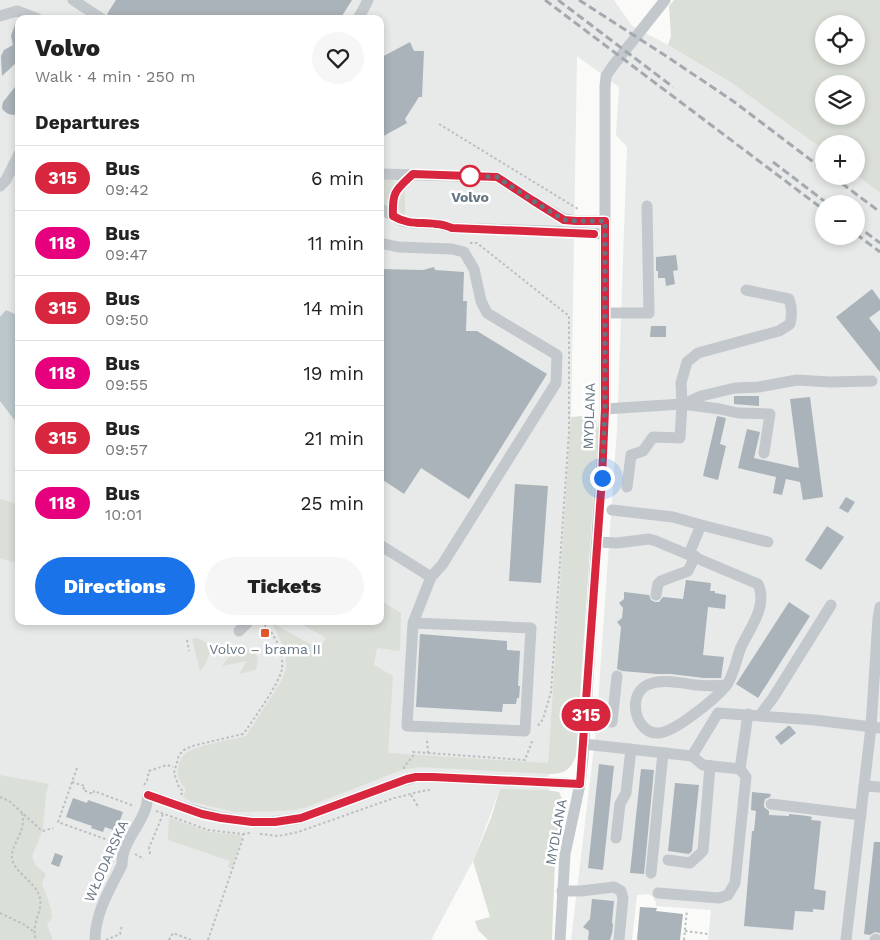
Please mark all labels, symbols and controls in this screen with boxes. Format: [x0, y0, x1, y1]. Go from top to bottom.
map controls [815, 15, 865, 245]
button: locate [815, 15, 865, 65]
button: heart [312, 32, 364, 84]
text: Volvo [35, 34, 100, 62]
text: Walk · 4 min · 250 m [35, 67, 195, 86]
button: layers [815, 75, 865, 125]
text: Departures [35, 111, 140, 134]
button: + [815, 135, 865, 185]
text: Bus [105, 157, 140, 180]
marker: Volvo [459, 165, 481, 187]
text: 315 [48, 167, 77, 188]
text: 6 min [311, 167, 364, 190]
text: 09:42 [105, 180, 149, 199]
place label: Volvo [451, 189, 489, 205]
button: − [815, 195, 865, 245]
text: Bus [105, 222, 140, 245]
text: 118 [49, 232, 76, 253]
text: 11 min [308, 232, 364, 255]
text: 09:47 [105, 245, 148, 264]
text: Bus [105, 287, 140, 310]
text: 315 [48, 297, 77, 318]
text: 14 min [304, 297, 364, 320]
text: 09:50 [105, 310, 149, 329]
text: Bus [105, 352, 140, 375]
text: 118 [49, 362, 76, 383]
text: 19 min [303, 362, 364, 385]
text: 09:55 [105, 375, 148, 394]
street label: MYDLANA [580, 382, 598, 450]
text: Bus [105, 417, 140, 440]
text: 315 [48, 427, 77, 448]
text: 21 min [304, 427, 364, 450]
text: 09:57 [105, 440, 148, 459]
your location [590, 466, 615, 491]
text: Bus [105, 482, 140, 505]
text: 118 [49, 492, 76, 513]
text: 25 min [300, 492, 364, 515]
text: 10:01 [105, 505, 142, 524]
button: Directions [35, 557, 195, 615]
button: Tickets [205, 557, 364, 615]
marker: Volvo – brama II [259, 627, 271, 639]
place label: Volvo – brama II [209, 641, 321, 657]
line badge: 315 [557, 699, 615, 731]
text: 315 [572, 704, 600, 725]
street label: MYDLANA [542, 798, 570, 866]
street label: WŁODARSKA [81, 817, 131, 905]

